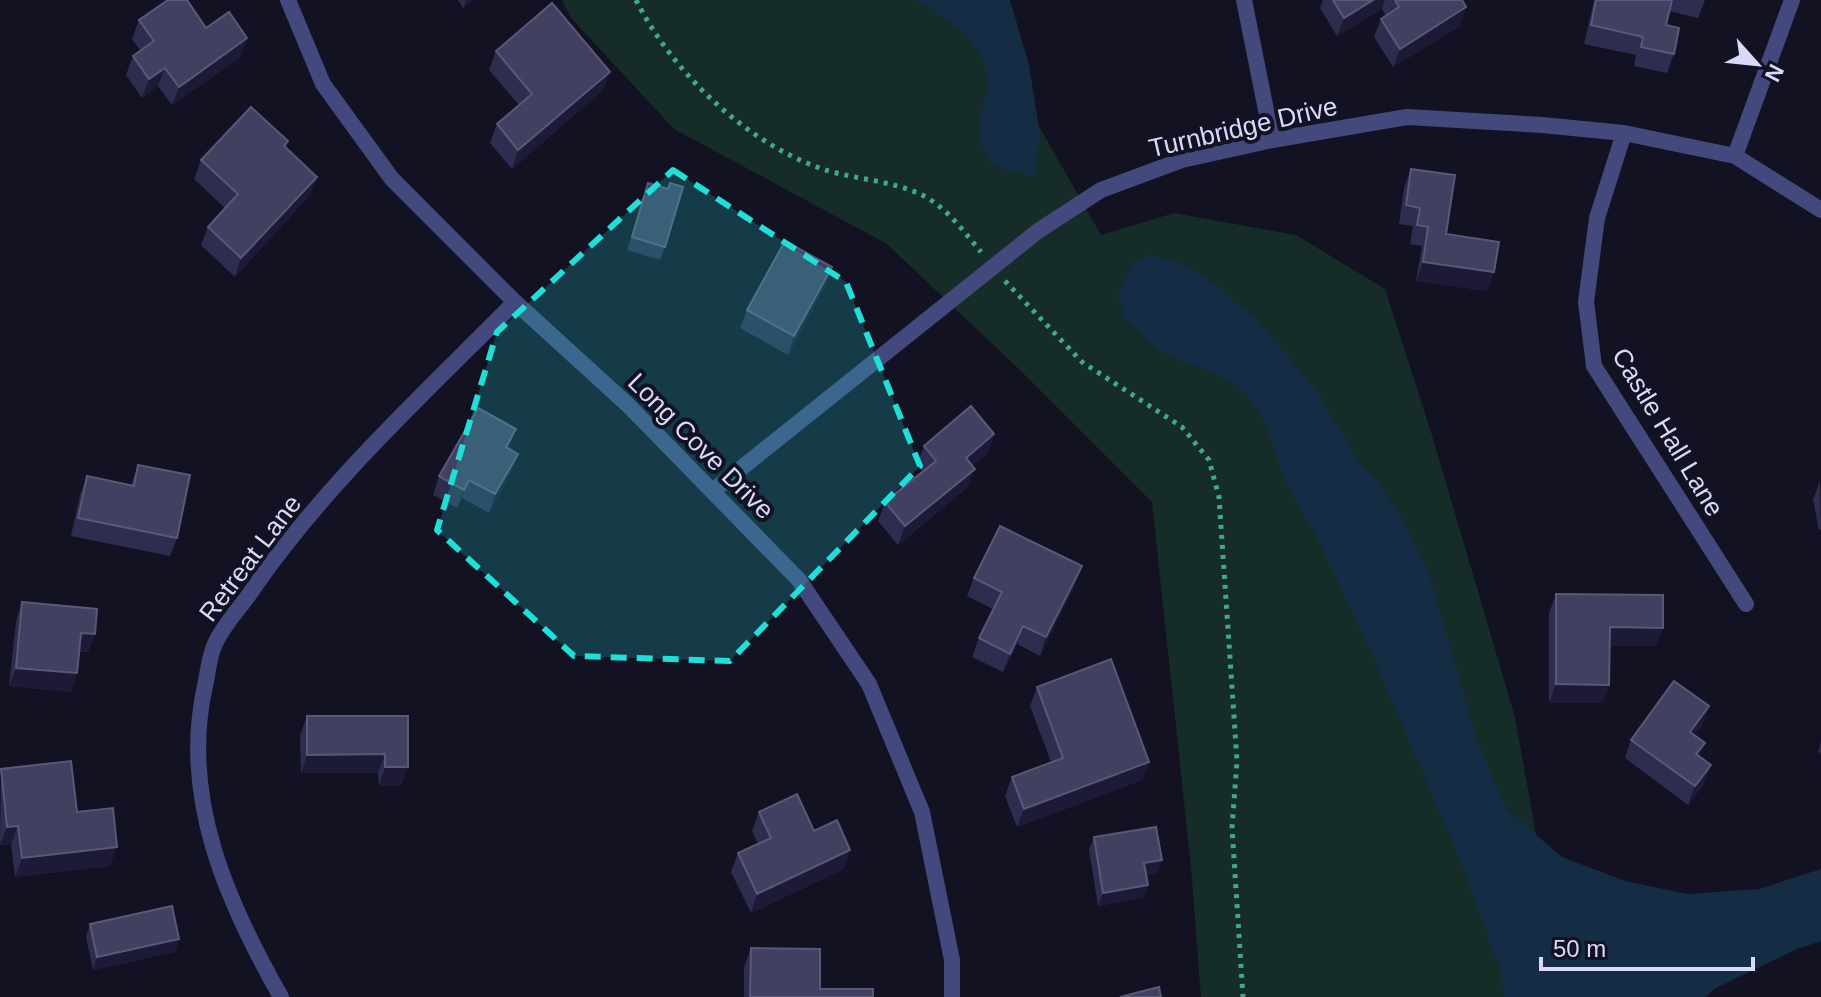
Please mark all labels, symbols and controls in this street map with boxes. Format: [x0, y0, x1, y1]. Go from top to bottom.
north arrow [1717, 24, 1797, 104]
text: N [1760, 60, 1789, 86]
street label: Turnbridge Drive [1146, 91, 1340, 163]
street label: Castle Hall Lane [1606, 343, 1730, 521]
street label: Long Cove Drive [622, 367, 780, 525]
street label: Retreat Lane [193, 489, 307, 627]
scale bar [1541, 921, 1753, 971]
text: 50 m [1553, 935, 1606, 962]

